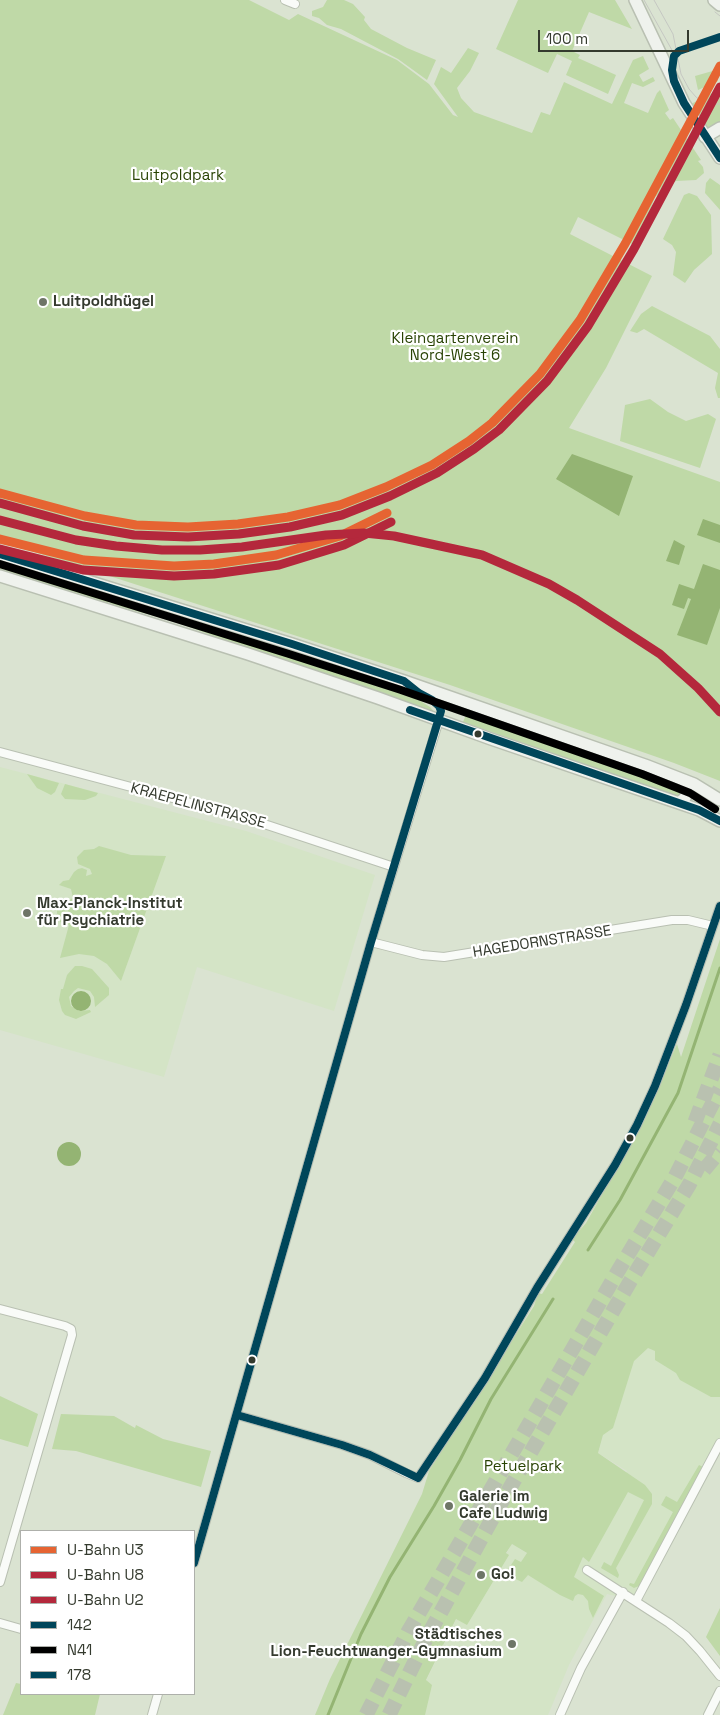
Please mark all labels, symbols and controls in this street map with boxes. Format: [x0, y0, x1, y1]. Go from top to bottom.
scale bar [540, 20, 691, 52]
text: 100 m [546, 29, 588, 48]
park label: Luitpoldpark [132, 167, 224, 185]
place label: Luitpoldhügel [53, 293, 154, 311]
marker: Luitpoldhügel [37, 296, 49, 308]
park label: Kleingartenverein Nord-West 6 [392, 330, 518, 365]
unlabelled marker [473, 729, 483, 739]
street label: KRAEPELINSTRASSE [129, 779, 267, 833]
place label: Max-Planck-Institut für Psychiatrie [37, 895, 183, 930]
marker: Max-Planck-Institut für Psychiatrie [21, 907, 33, 919]
street label: HAGEDORNSTRASSE [471, 922, 613, 962]
unlabelled marker [625, 1133, 635, 1143]
unlabelled marker [247, 1355, 257, 1365]
park label: Petuelpark [484, 1458, 562, 1476]
place label: Galerie im Cafe Ludwig [459, 1488, 548, 1523]
marker: Galerie im Cafe Ludwig [443, 1500, 455, 1512]
legend [20, 1530, 195, 1695]
text: U-Bahn U3 [67, 1540, 144, 1559]
text: U-Bahn U8 [67, 1565, 144, 1584]
place label: Go! [491, 1566, 515, 1584]
marker: Go! [475, 1569, 487, 1581]
text: U-Bahn U2 [67, 1590, 144, 1609]
text: 142 [67, 1615, 92, 1634]
place label: Städtisches Lion-Feuchtwanger-Gymnasium [271, 1626, 502, 1661]
marker: Städtisches Lion-Feuchtwanger-Gymnasium [506, 1638, 518, 1650]
text: N41 [67, 1640, 92, 1659]
text: 178 [67, 1665, 91, 1684]

